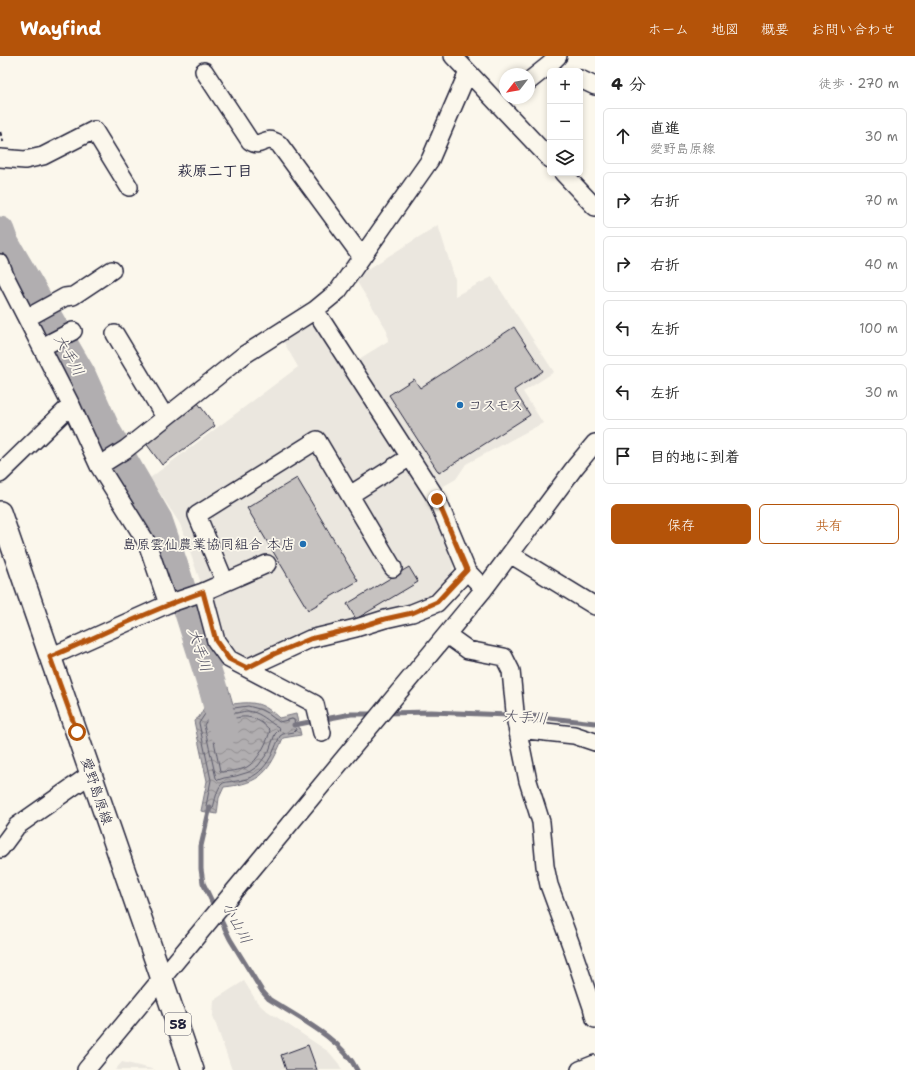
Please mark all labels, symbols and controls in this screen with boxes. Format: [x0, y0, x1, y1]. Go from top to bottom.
text: Wayfind [20, 16, 101, 41]
text: ホーム [648, 20, 689, 38]
text: 地図 [711, 20, 739, 38]
text: 概要 [761, 20, 789, 38]
text: お問い合わせ [811, 20, 895, 38]
north arrow [499, 68, 535, 104]
map controls [547, 68, 583, 176]
button: + [547, 68, 583, 104]
text: 4 分 [611, 73, 646, 95]
text: 徒歩 · 270 m [819, 75, 899, 92]
button: − [547, 104, 583, 140]
text: 直進 [650, 118, 680, 138]
icon: ahead [612, 125, 634, 147]
text: 30 m [864, 128, 898, 145]
button: layers [547, 140, 583, 176]
text: 愛野島原線 [650, 140, 715, 157]
district label: 萩原二丁目 [177, 161, 253, 181]
icon: right [612, 189, 634, 211]
text: 右折 [650, 191, 680, 211]
text: 70 m [864, 192, 898, 209]
icon: right [612, 253, 634, 275]
text: 右折 [650, 255, 680, 275]
text: 40 m [864, 256, 898, 273]
icon: left [612, 317, 634, 339]
text: 左折 [650, 319, 680, 339]
text: 100 m [859, 320, 898, 337]
water label: 大手川 [49, 330, 89, 380]
icon: left [612, 381, 634, 403]
text: 左折 [650, 383, 680, 403]
text: 30 m [864, 384, 898, 401]
place label: コスモス [468, 396, 523, 414]
marker: コスモス [455, 400, 465, 410]
icon: arrive [612, 445, 634, 467]
text: 目的地に到着 [650, 447, 740, 467]
route end [428, 490, 446, 508]
button: 保存 [611, 504, 751, 544]
button: 共有 [759, 504, 899, 544]
place label: 島原雲仙農業協同組合 本店 [122, 535, 295, 553]
marker: 島原雲仙農業協同組合 本店 [298, 539, 308, 549]
water label: 大手川 [184, 626, 216, 674]
water label: 大手川 [502, 705, 548, 729]
route start [68, 723, 86, 741]
street label: 愛野島原線 [77, 755, 117, 827]
water label: 小山川 [218, 898, 256, 948]
road number: 58 [165, 1013, 191, 1035]

